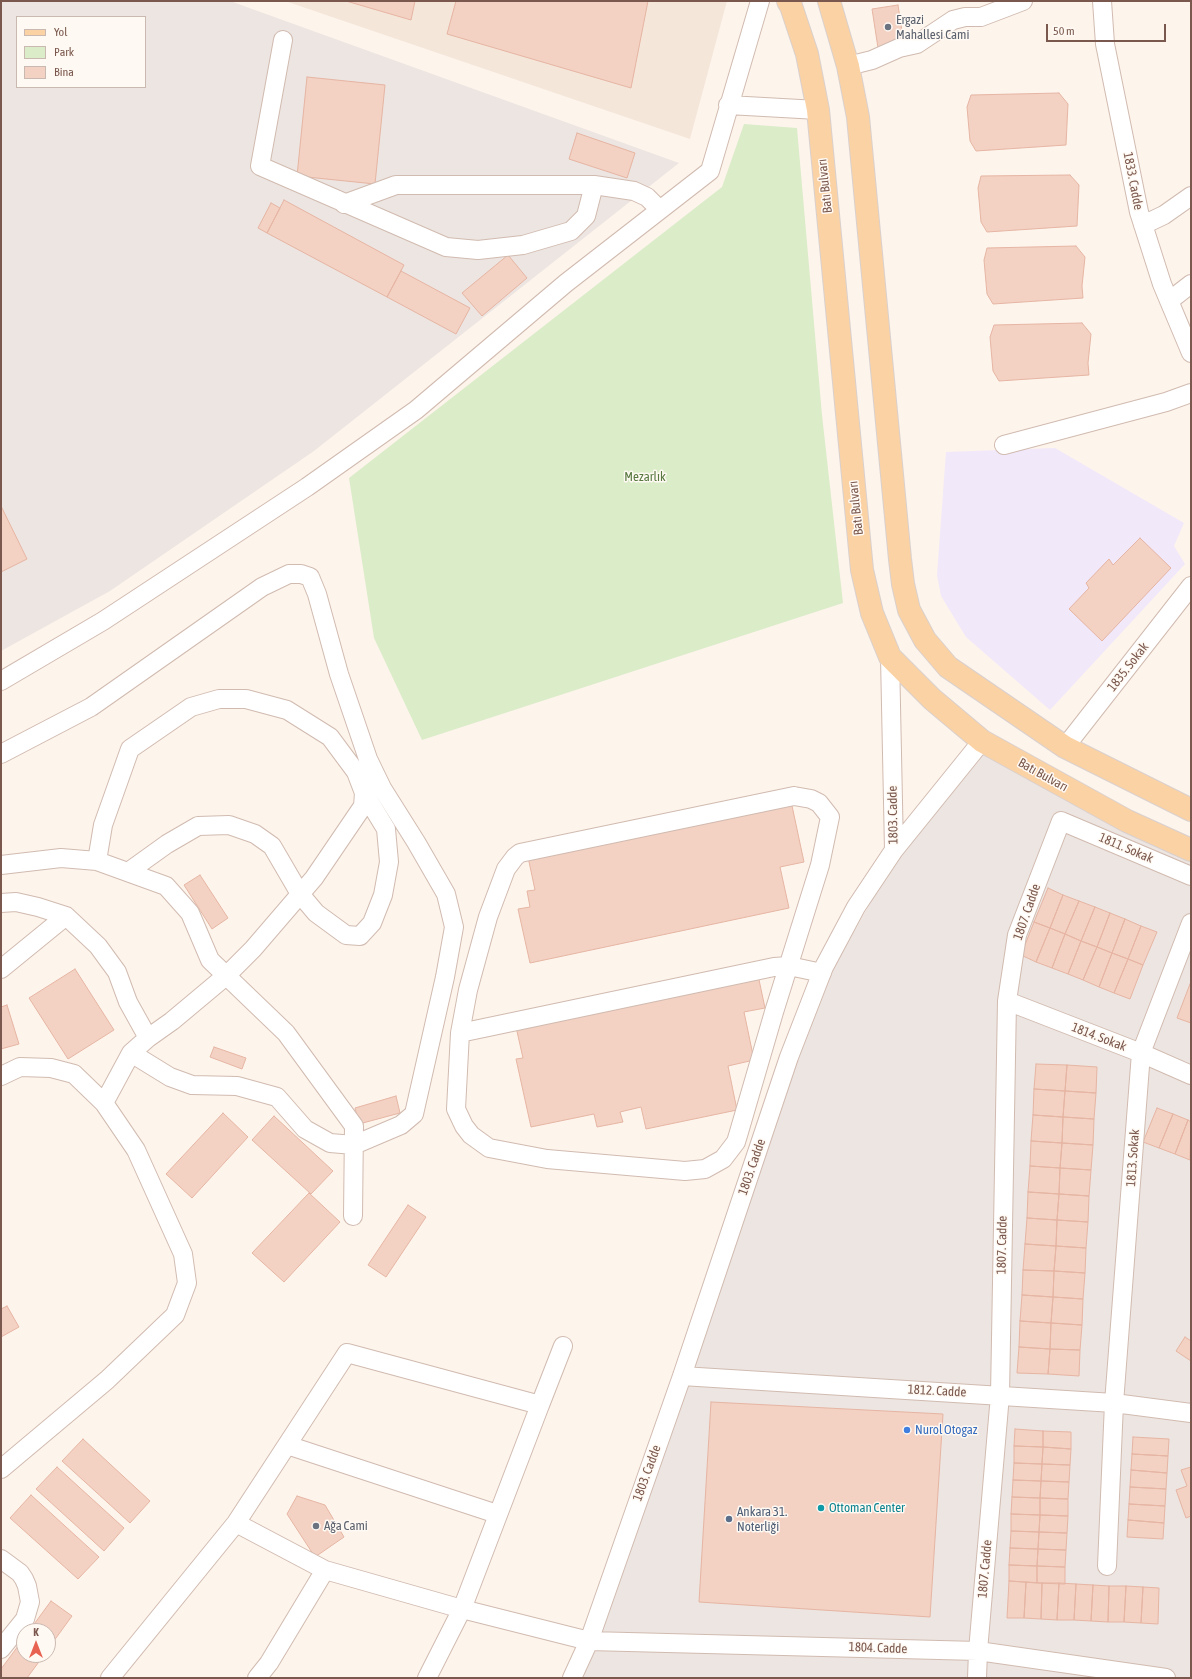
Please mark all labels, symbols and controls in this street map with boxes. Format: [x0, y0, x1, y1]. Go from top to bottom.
place label: Ergazi Mahallesi Cami [896, 12, 969, 43]
legend [16, 16, 146, 88]
scale bar [1048, 16, 1168, 42]
marker: Ergazi Mahallesi Cami [883, 22, 893, 32]
text: 50 m [1053, 24, 1075, 38]
text: Yol [54, 25, 67, 39]
text: Park [54, 45, 74, 59]
text: Bina [54, 65, 74, 79]
street label: 1833. Cadde [1120, 151, 1146, 211]
street label: Batı Bulvarı [814, 158, 836, 214]
park label: Mezarlık [624, 469, 666, 485]
street label: Batı Bulvarı [845, 480, 867, 536]
street label: 1835. Sokak [1104, 640, 1152, 694]
street label: Batı Bulvarı [1015, 755, 1071, 795]
street label: 1803. Cadde [885, 786, 901, 844]
street label: 1811. Sokak [1096, 830, 1156, 866]
street label: 1807. Cadde [1010, 882, 1044, 942]
street label: 1814. Sokak [1069, 1019, 1129, 1055]
street label: 1813. Sokak [1123, 1129, 1143, 1187]
street label: 1803. Cadde [735, 1137, 769, 1197]
street label: 1807. Cadde [994, 1216, 1010, 1274]
street label: 1812. Cadde [907, 1382, 967, 1400]
place label: Nurol Otogaz [915, 1422, 977, 1438]
marker: Nurol Otogaz [902, 1425, 912, 1435]
street label: 1803. Cadde [630, 1443, 664, 1503]
place label: Ottoman Center [829, 1500, 905, 1516]
marker: Ottoman Center [816, 1503, 826, 1513]
place label: Ankara 31. Noterliği [737, 1504, 787, 1535]
marker: Ankara 31. Noterliği [724, 1514, 734, 1524]
place label: Ağa Cami [324, 1518, 368, 1534]
marker: Ağa Cami [311, 1521, 321, 1531]
street label: 1807. Cadde [975, 1539, 995, 1599]
north arrow [16, 1623, 56, 1663]
text: K [33, 1626, 39, 1638]
street label: 1804. Cadde [848, 1639, 908, 1657]

